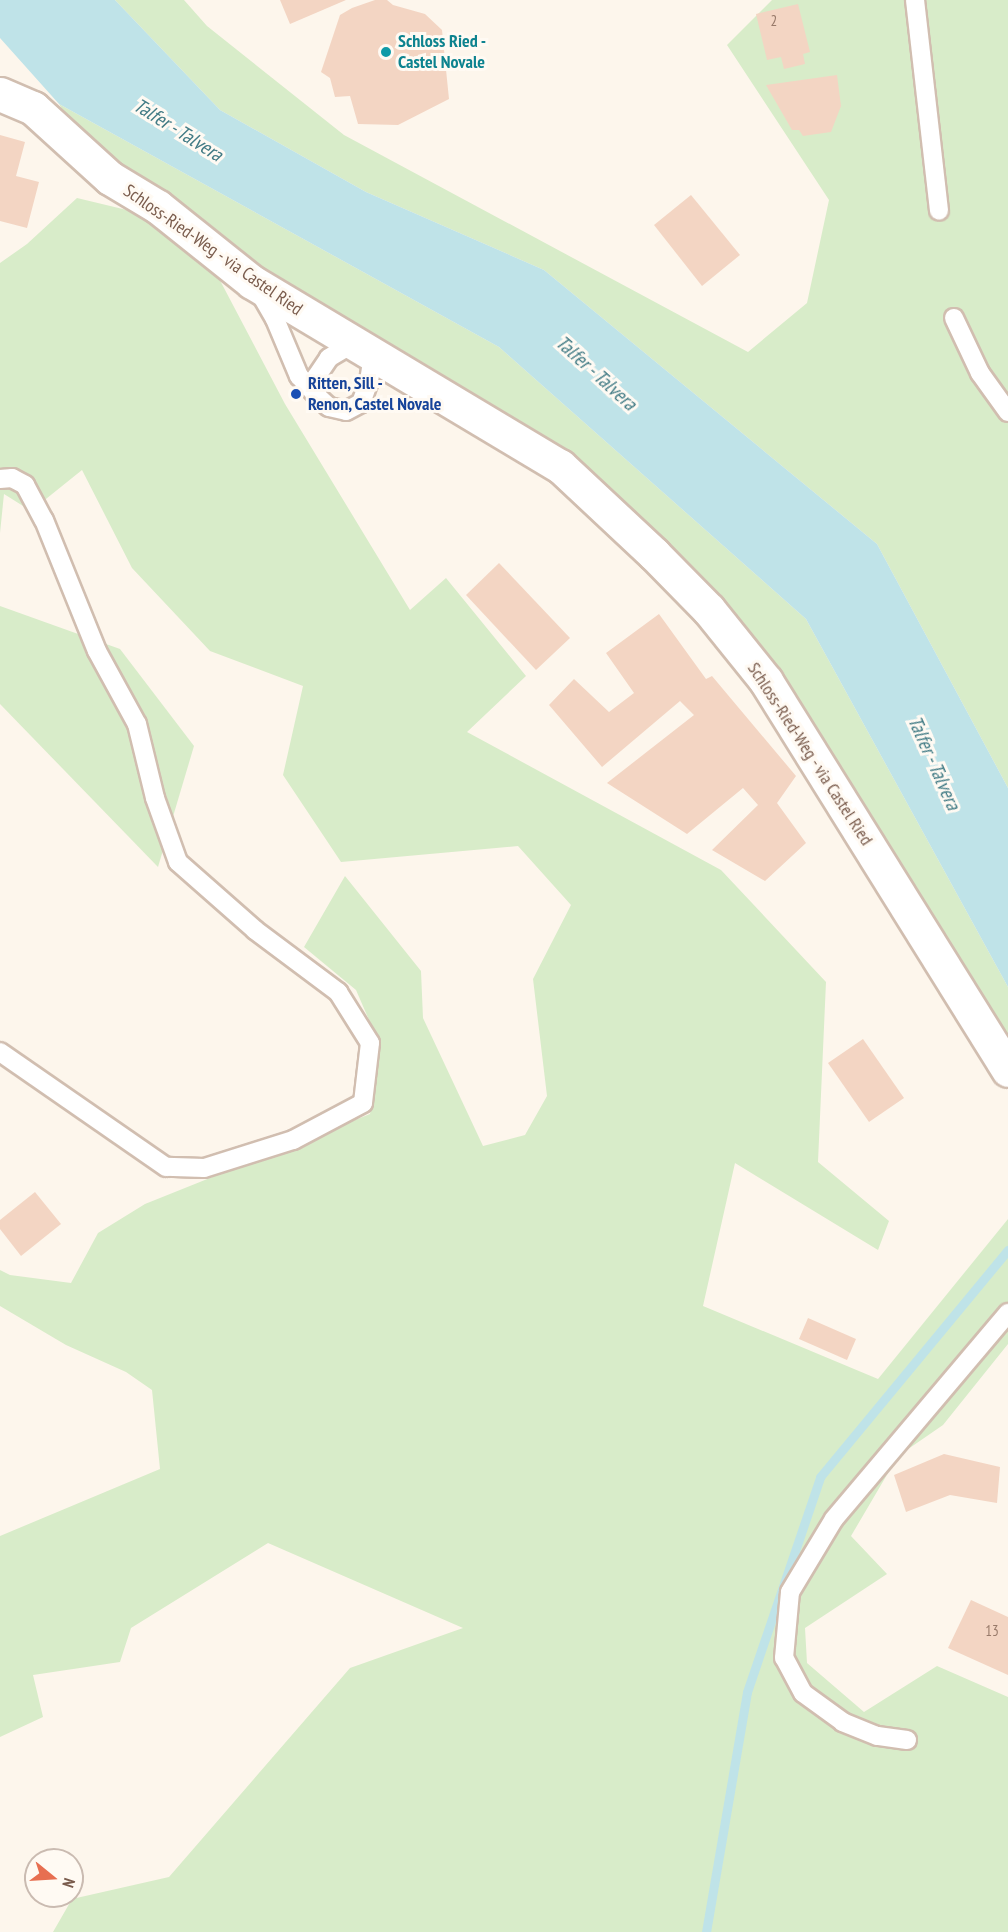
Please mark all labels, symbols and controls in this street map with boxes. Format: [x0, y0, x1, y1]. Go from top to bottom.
house number: 2 [771, 12, 777, 30]
place label: Schloss Ried - Castel Novale [398, 31, 487, 74]
marker: Schloss Ried - Castel Novale [379, 45, 393, 59]
water label: Talfer - Talvera [128, 93, 228, 167]
street label: Schloss-Ried-Weg - via Castel Ried [119, 180, 307, 320]
water label: Talfer - Talvera [550, 330, 642, 416]
place label: Ritten, Sill - Renon, Castel Novale [308, 373, 443, 416]
marker: Ritten, Sill - Renon, Castel Novale [289, 387, 303, 401]
street label: Schloss-Ried-Weg - via Castel Ried [742, 658, 878, 850]
water label: Talfer - Talvera [902, 711, 966, 815]
house number: 13 [985, 1622, 999, 1640]
north arrow [24, 1848, 84, 1908]
text: N [58, 1876, 80, 1890]

